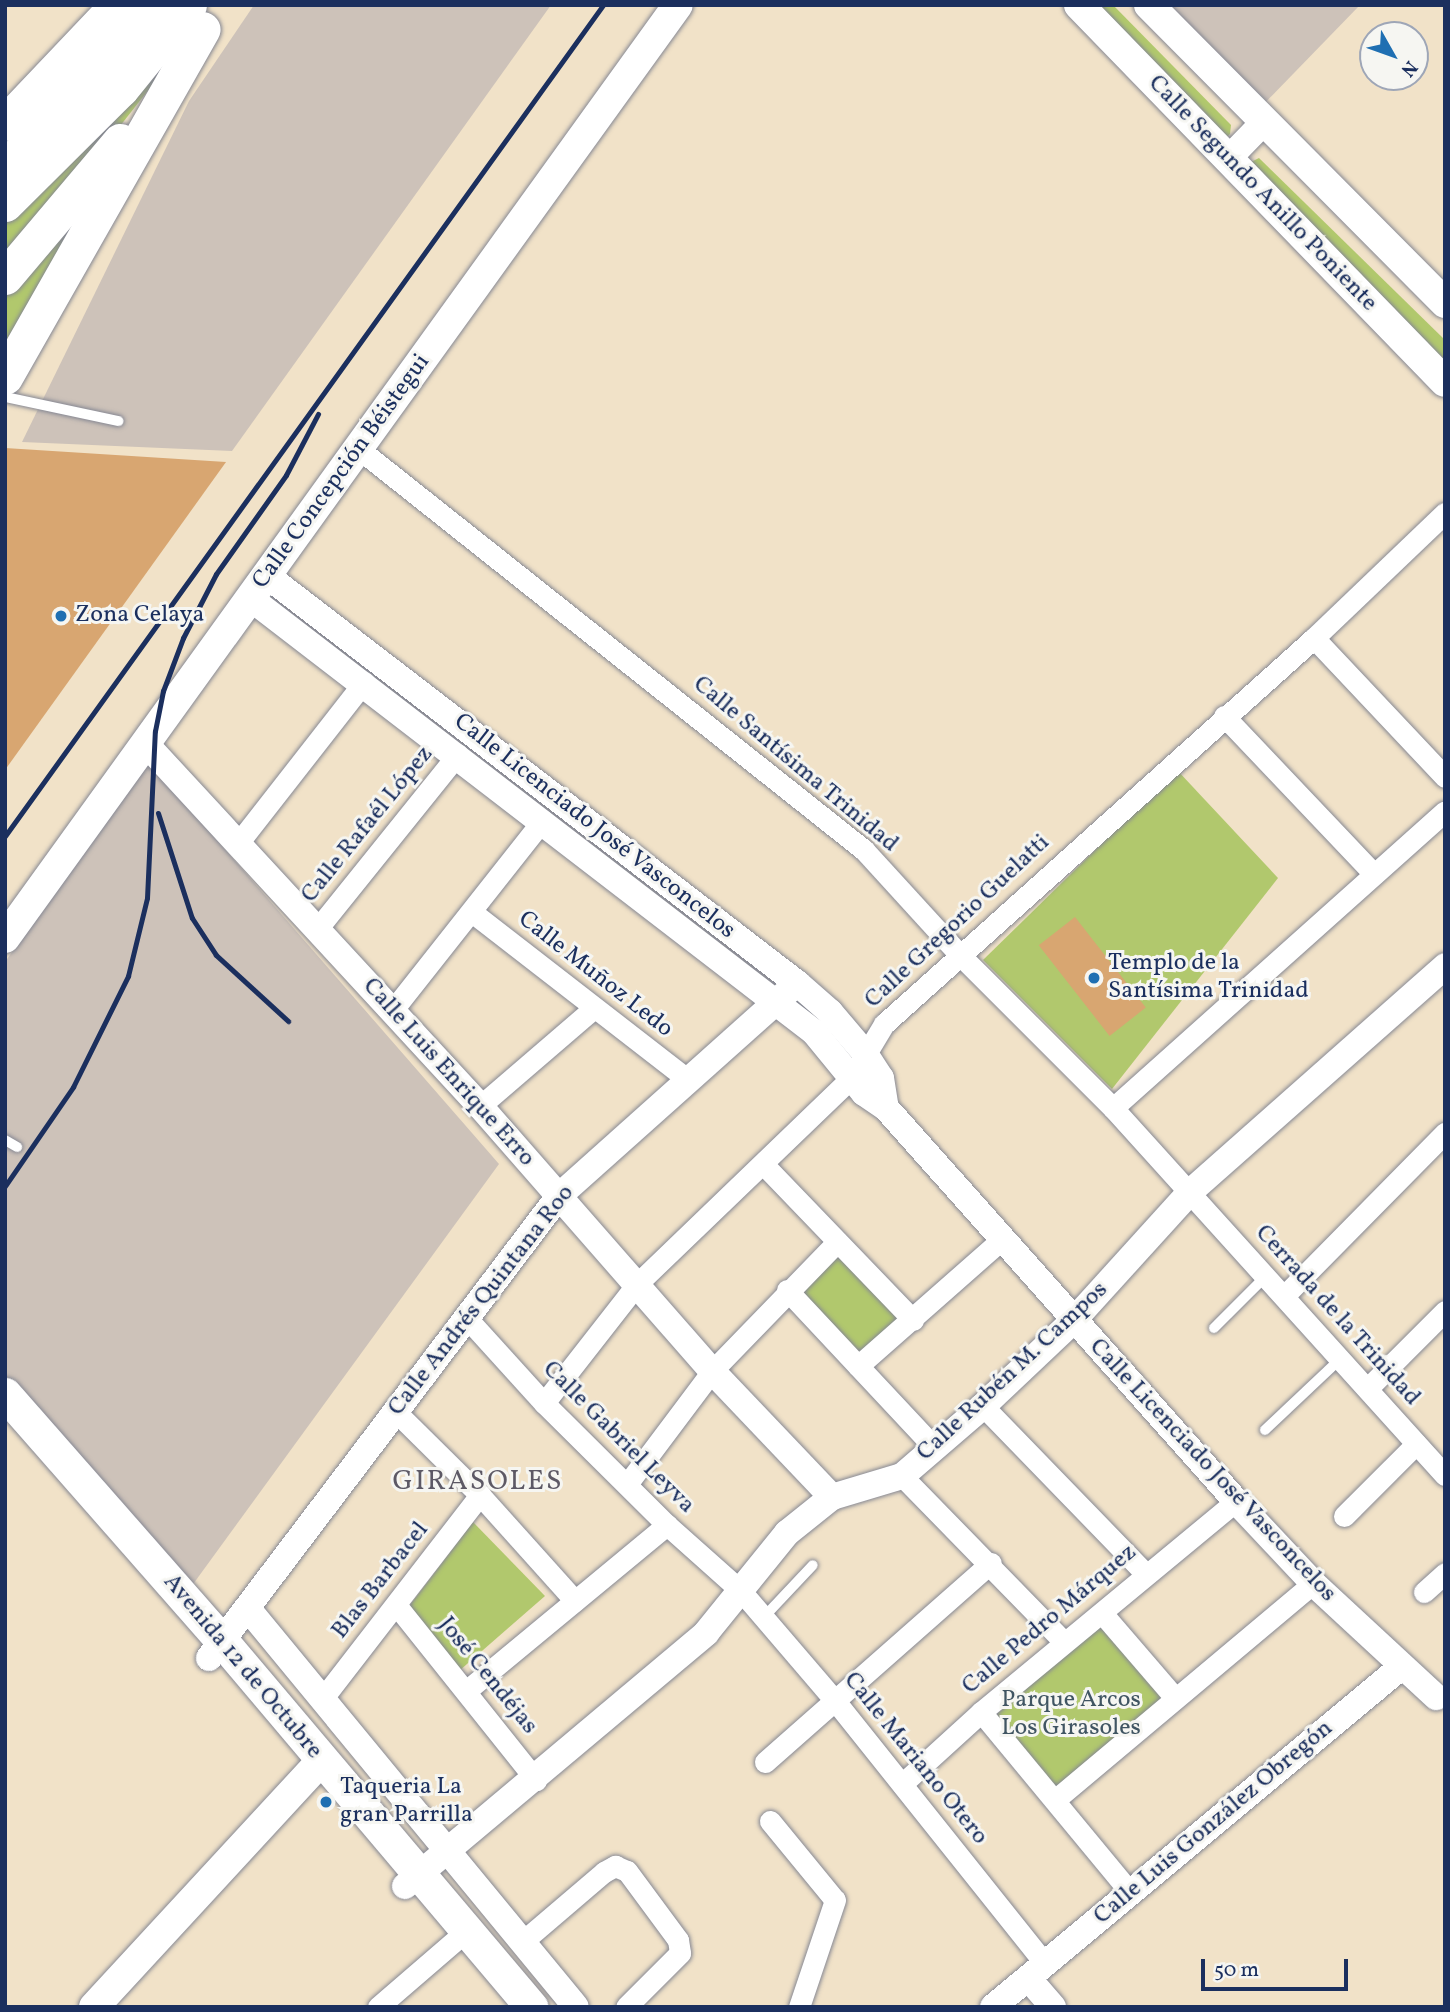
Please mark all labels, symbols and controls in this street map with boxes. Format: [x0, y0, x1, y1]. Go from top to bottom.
north arrow [1359, 21, 1429, 91]
text: N [1394, 55, 1423, 82]
street label: Calle Segundo Anillo Poniente [1141, 70, 1383, 318]
street label: Calle Concepción Béistegui [247, 349, 437, 595]
place label: Zona Celaya [75, 602, 204, 630]
marker: Zona Celaya [53, 608, 69, 624]
street label: Calle Santísima Trinidad [686, 670, 904, 860]
street label: Calle Licenciado José Vasconcelos [447, 708, 741, 946]
street label: Calle Rafaél López [296, 741, 440, 909]
street label: Calle Gregorio Guelatti [860, 829, 1056, 1015]
street label: Calle Muñoz Ledo [512, 906, 678, 1044]
place label: Templo de la Santísima Trinidad [1108, 950, 1310, 1006]
marker: Templo de la Santísima Trinidad [1086, 970, 1102, 986]
street label: Calle Luis Enrique Erro [356, 973, 540, 1173]
street label: Calle Andrés Quintana Roo [383, 1180, 581, 1422]
street label: Cerrada de la Trinidad [1248, 1219, 1426, 1413]
street label: Calle Rubén M. Campos [912, 1276, 1114, 1468]
street label: Calle Licenciado José Vasconcelos [1082, 1333, 1342, 1609]
street label: Calle Gabriel Leyva [536, 1356, 700, 1520]
district label: GIRASOLES [394, 1465, 562, 1499]
street label: Blas Barbacel [326, 1517, 436, 1645]
street label: Calle Pedro Márquez [957, 1539, 1143, 1701]
street label: Avenida 12 de Octubre [156, 1569, 328, 1765]
street label: José Cendéjas [431, 1612, 543, 1740]
street label: Calle Mariano Otero [837, 1667, 993, 1851]
park label: Parque Arcos Los Girasoles [1001, 1687, 1141, 1743]
street label: Calle Luis González Obregón [1089, 1715, 1339, 1931]
place label: Taqueria La gran Parrilla [340, 1774, 473, 1830]
marker: Taqueria La gran Parrilla [318, 1794, 334, 1810]
scale bar [1205, 1946, 1352, 1990]
text: 50 m [1214, 1956, 1259, 1985]

